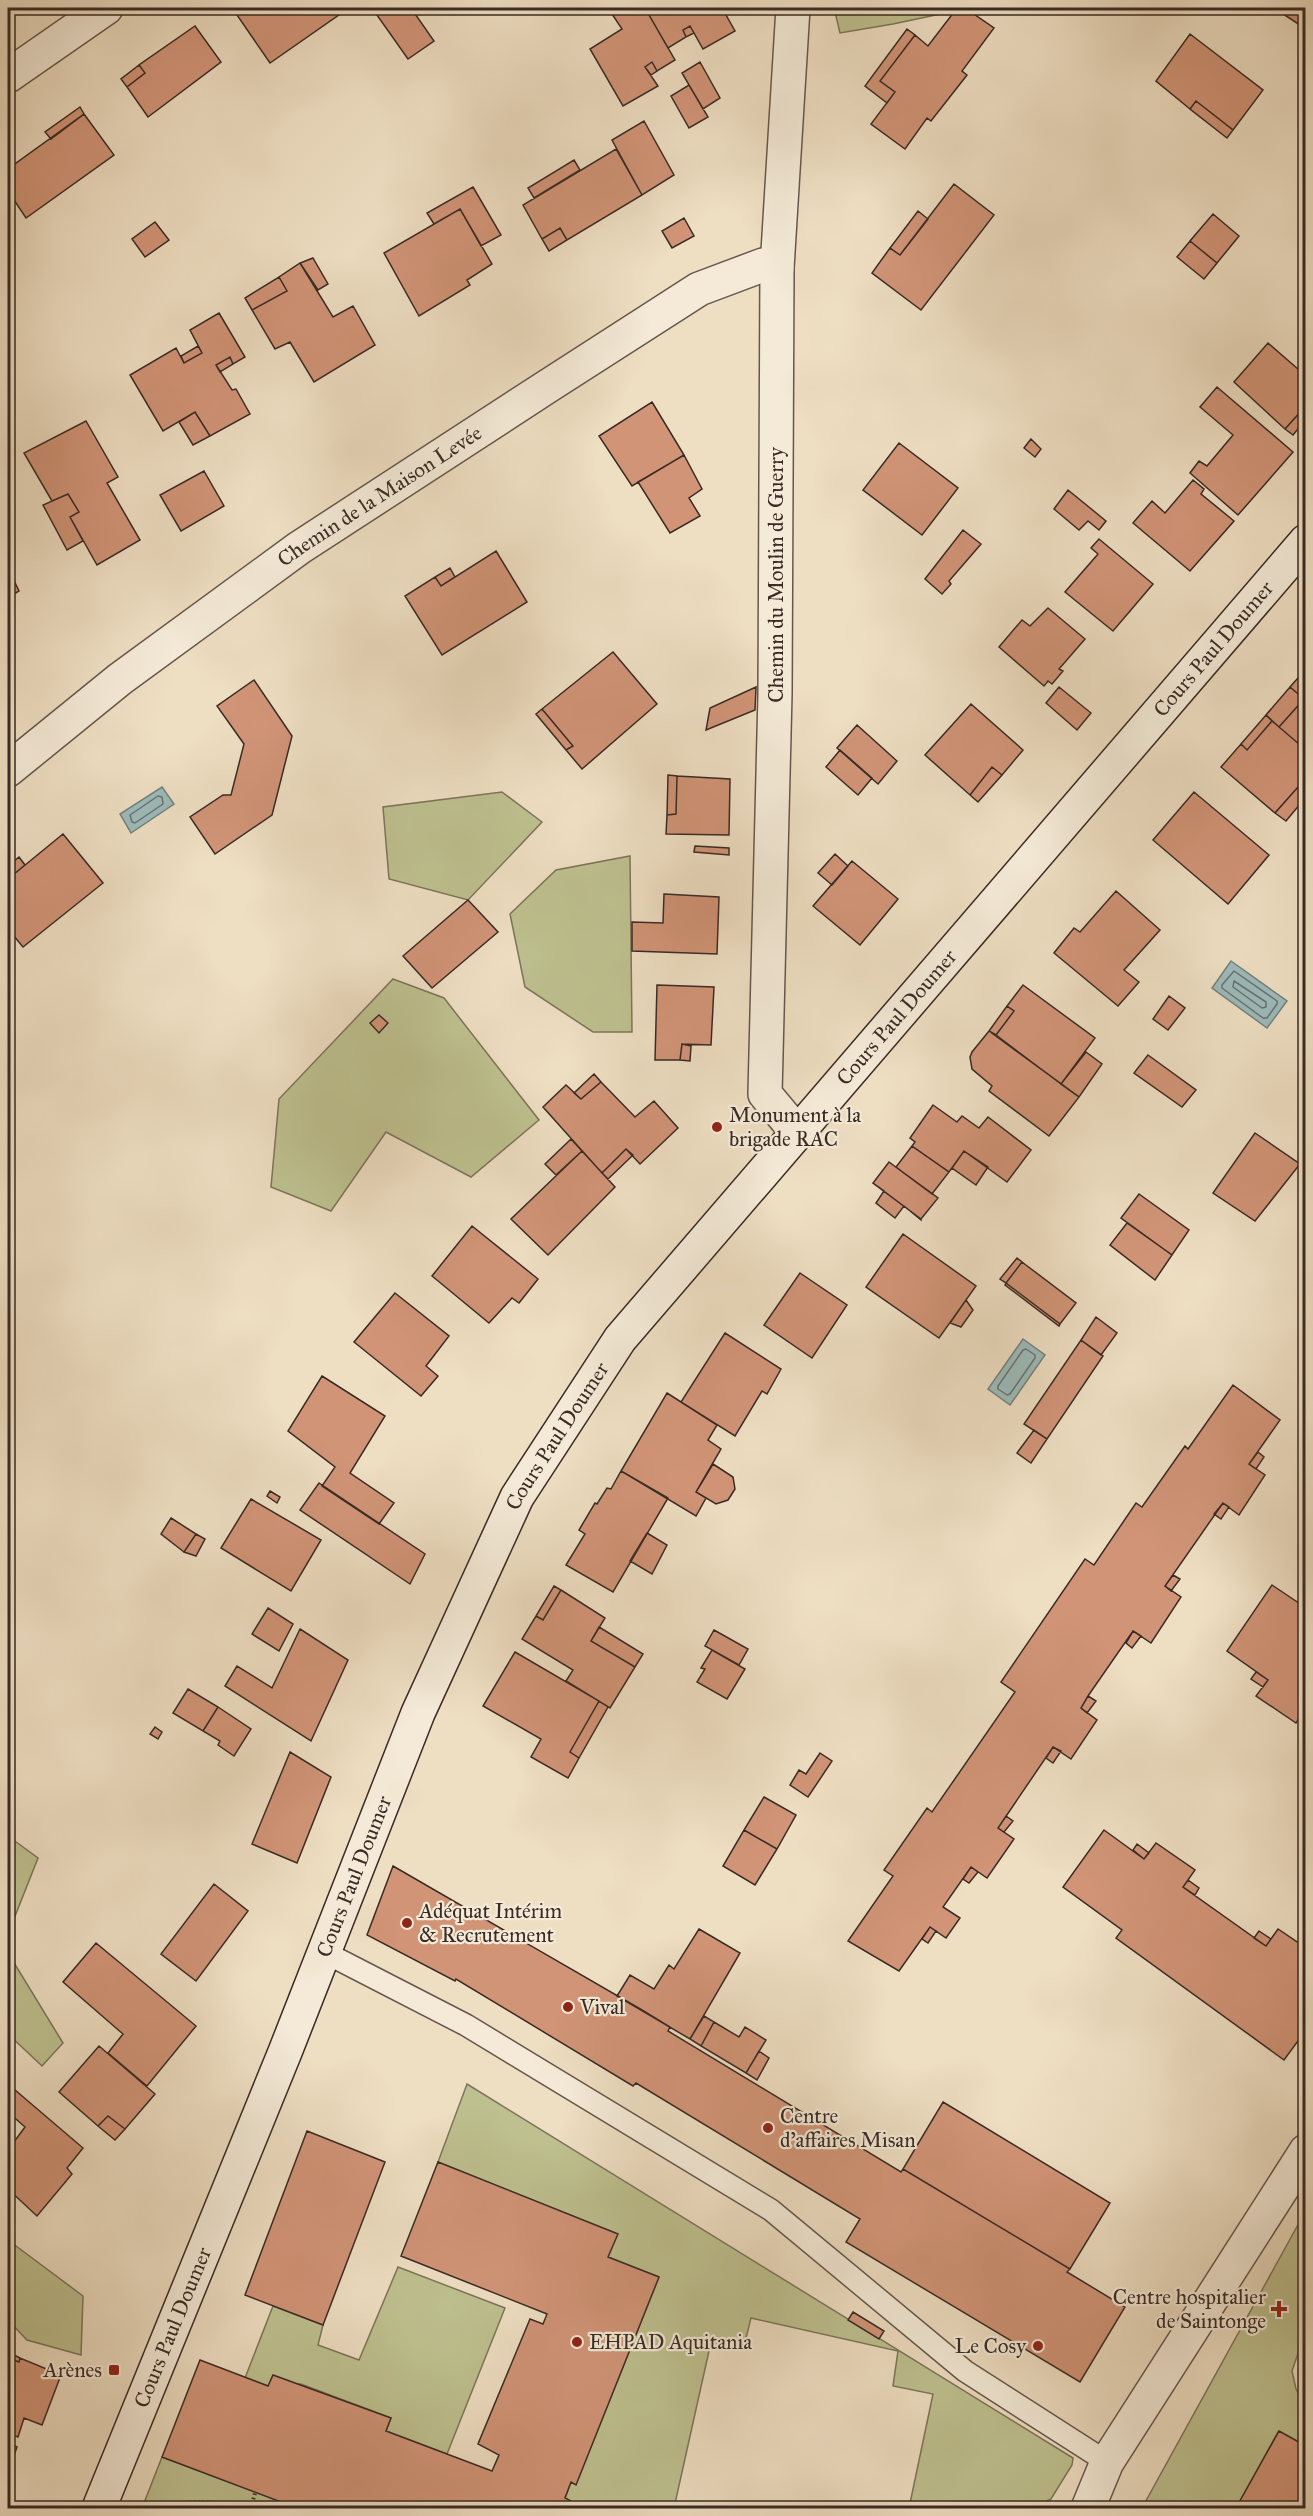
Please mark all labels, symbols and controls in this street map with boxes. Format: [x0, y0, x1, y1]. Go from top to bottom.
street label: Chemin de la Maison Levée [272, 419, 487, 572]
street label: Chemin du Moulin de Guerry [763, 446, 789, 703]
street label: Cours Paul Doumer [1148, 575, 1279, 722]
street label: Cours Paul Doumer [831, 944, 962, 1091]
place label: Monument à la brigade RAC [729, 1102, 861, 1152]
marker: Monument à la brigade RAC [710, 1120, 724, 1134]
street label: Cours Paul Doumer [500, 1357, 614, 1514]
street label: Cours Paul Doumer [311, 1792, 397, 1961]
place label: Adéquat Intérim & Recrutement [418, 1898, 562, 1948]
marker: Adéquat Intérim & Recrutement [400, 1916, 414, 1930]
place label: Vival [579, 1994, 625, 2020]
marker: Vival [561, 2000, 575, 2014]
place label: Centre d'affaires Misan [780, 2103, 916, 2153]
marker: Centre d'affaires Misan [761, 2121, 775, 2135]
street label: Cours Paul Doumer [128, 2243, 217, 2412]
place label: Centre hospitalier de Saintonge [1113, 2284, 1266, 2334]
marker: Centre hospitalier de Saintonge [1270, 2300, 1288, 2318]
place label: EHPAD Aquitania [589, 2329, 752, 2355]
place label: Le Cosy [955, 2333, 1027, 2359]
marker: EHPAD Aquitania [570, 2335, 584, 2349]
marker: Le Cosy [1031, 2339, 1045, 2353]
place label: Arènes [43, 2357, 102, 2383]
marker: Arènes [107, 2363, 121, 2377]

